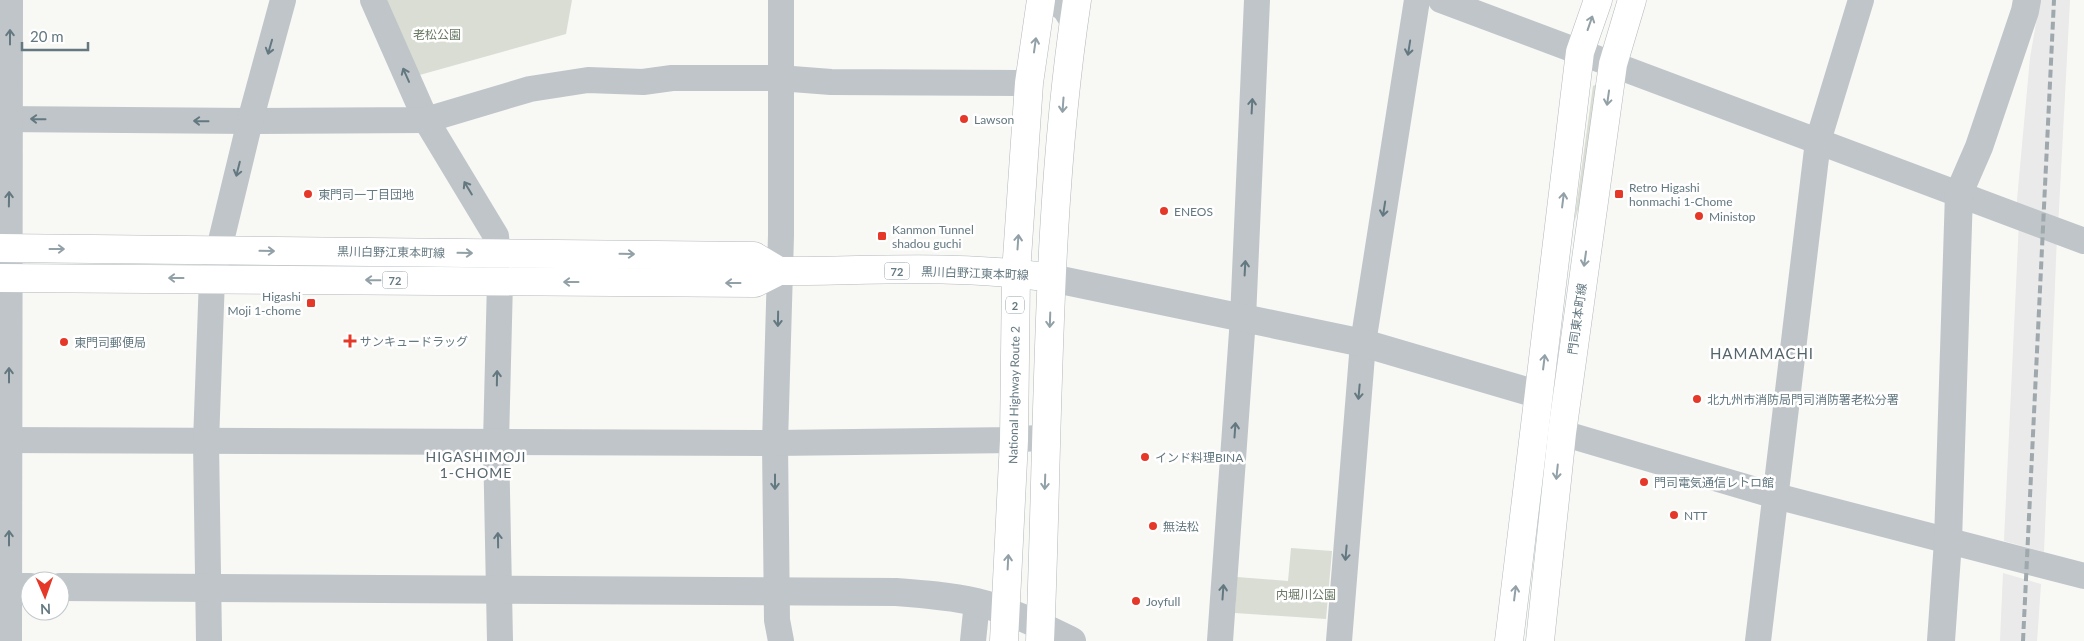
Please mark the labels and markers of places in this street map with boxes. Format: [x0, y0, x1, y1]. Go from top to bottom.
place label: Lawson [974, 112, 1014, 127]
marker: Lawson [958, 113, 970, 125]
place label: Retro Higashi honmachi 1-Chome [1629, 180, 1733, 209]
place label: 東門司一丁目団地 [318, 187, 414, 202]
marker: 東門司一丁目団地 [302, 188, 314, 200]
marker: Retro Higashi honmachi 1-Chome [1613, 188, 1625, 200]
place label: ENEOS [1174, 204, 1213, 219]
marker: ENEOS [1158, 205, 1170, 217]
place label: Ministop [1709, 209, 1756, 224]
marker: Ministop [1693, 210, 1705, 222]
place label: Kanmon Tunnel shadou guchi [892, 222, 974, 251]
marker: Kanmon Tunnel shadou guchi [876, 230, 888, 242]
place label: Higashi Moji 1-chome [228, 289, 301, 318]
marker: Higashi Moji 1-chome [305, 297, 317, 309]
place label: サンキュードラッグ [360, 334, 468, 349]
place label: 東門司郵便局 [74, 335, 146, 350]
marker: サンキュードラッグ [344, 335, 356, 347]
marker: 東門司郵便局 [58, 336, 70, 348]
place label: 北九州市消防局門司消防署老松分署 [1707, 392, 1899, 407]
marker: 北九州市消防局門司消防署老松分署 [1691, 393, 1703, 405]
place label: インド料理BINA [1155, 450, 1244, 465]
marker: インド料理BINA [1139, 451, 1151, 463]
place label: 門司電気通信レトロ館 [1654, 475, 1774, 490]
marker: 門司電気通信レトロ館 [1638, 476, 1650, 488]
place label: NTT [1684, 508, 1707, 523]
marker: NTT [1668, 509, 1680, 521]
place label: 無法松 [1163, 519, 1199, 534]
marker: 無法松 [1147, 520, 1159, 532]
place label: Joyfull [1146, 594, 1180, 609]
marker: Joyfull [1130, 595, 1142, 607]

